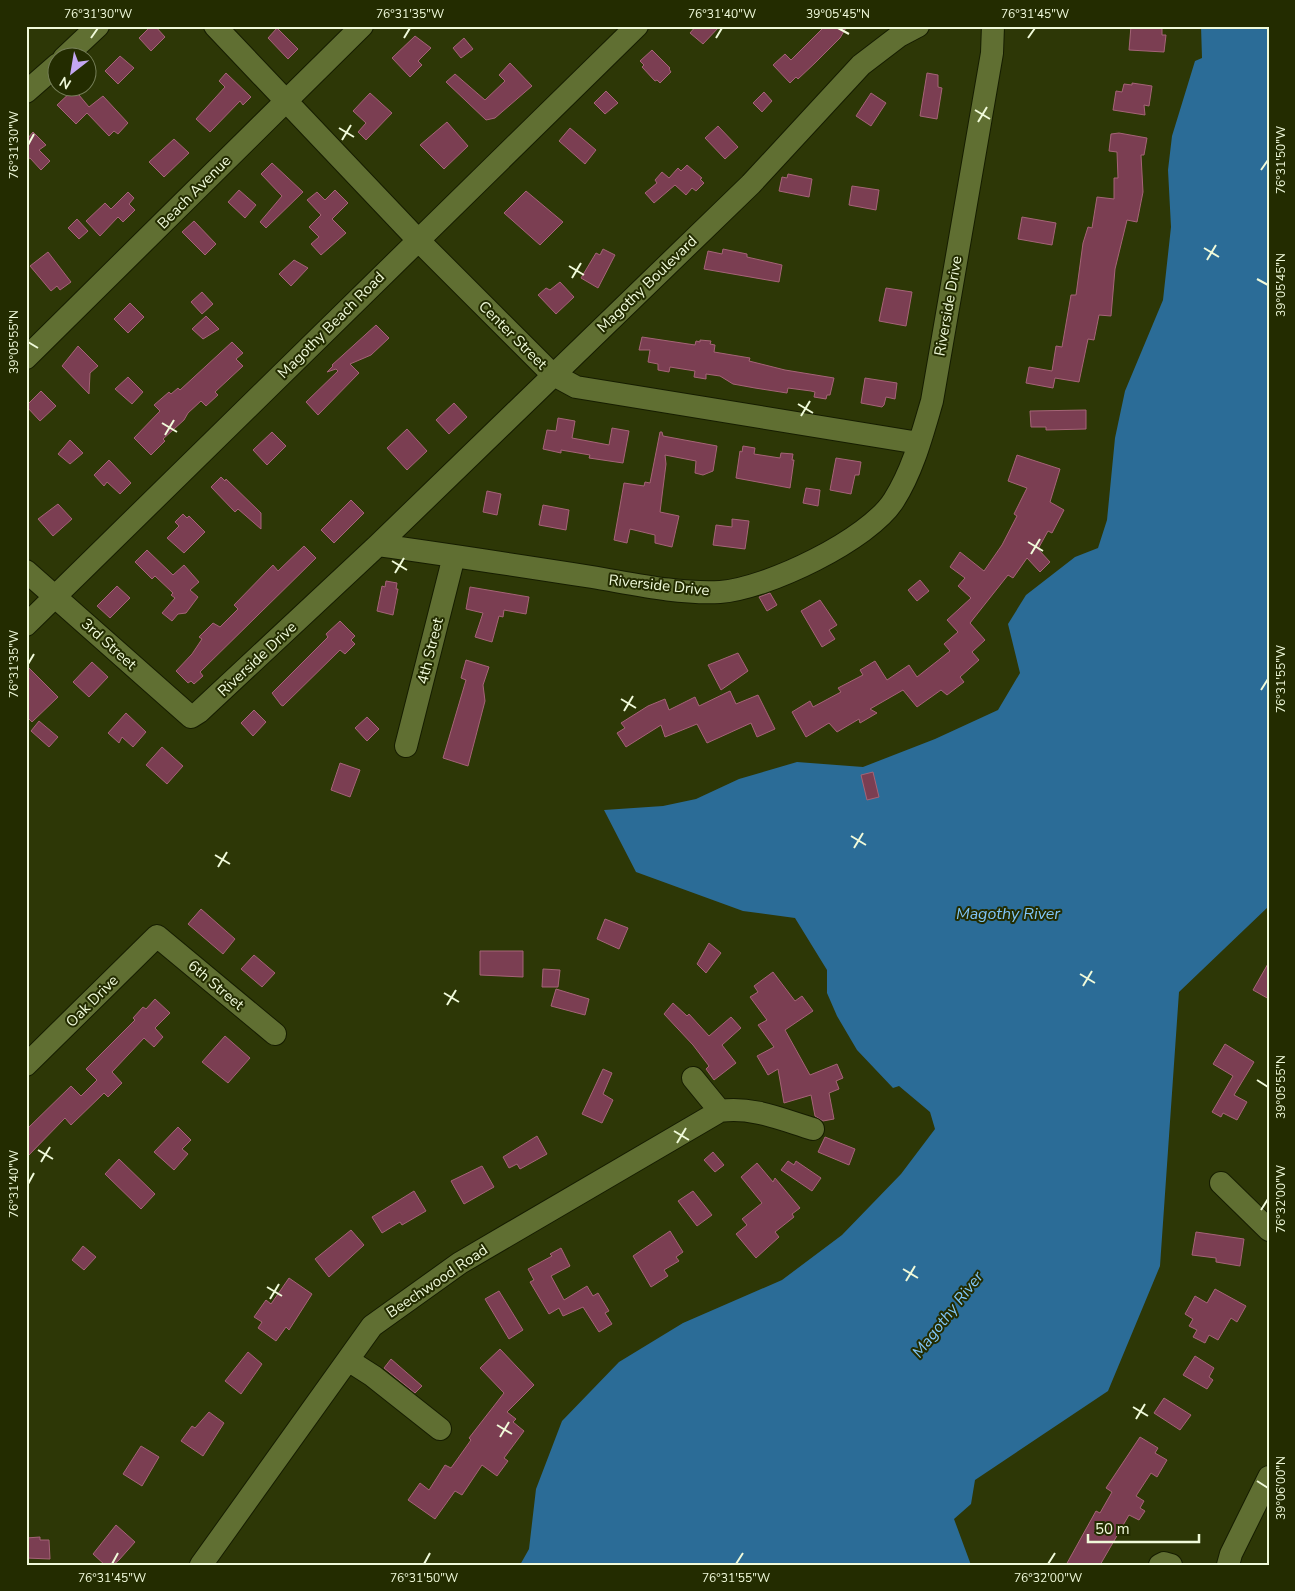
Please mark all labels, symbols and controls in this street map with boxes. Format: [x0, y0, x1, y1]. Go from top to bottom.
text: 76°31'30"W [64, 6, 132, 22]
text: 76°31'35"W [376, 6, 444, 22]
text: 76°31'40"W [688, 6, 756, 22]
text: 39°05'45"N [806, 6, 870, 22]
text: 76°31'45"W [1001, 6, 1069, 22]
north arrow [48, 48, 98, 98]
text: N [56, 72, 75, 94]
text: 76°31'30"W [6, 111, 22, 179]
text: 76°31'50"W [1273, 126, 1289, 194]
street label: Beach Avenue [153, 151, 235, 233]
street label: Magothy Boulevard [593, 231, 701, 337]
text: 39°05'45"N [1273, 253, 1289, 317]
street label: Riverside Drive [929, 254, 967, 358]
street label: Magothy Beach Road [273, 267, 389, 383]
street label: Center Street [474, 296, 552, 374]
text: 39°05'55"N [6, 310, 22, 374]
street label: Riverside Drive [608, 570, 710, 600]
street label: 3rd Street [77, 614, 141, 675]
street label: 4th Street [412, 615, 448, 686]
street label: Riverside Drive [213, 617, 301, 701]
text: 76°31'35"W [6, 630, 22, 698]
text: 76°31'55"W [1273, 645, 1289, 713]
water label: Magothy River [956, 903, 1061, 925]
street label: 6th Street [184, 956, 249, 1015]
street label: Oak Drive [61, 970, 123, 1032]
text: 39°05'55"N [1273, 1055, 1289, 1119]
text: 76°31'40"W [6, 1150, 22, 1218]
text: 76°32'00"W [1273, 1165, 1289, 1233]
street label: Beechwood Road [382, 1240, 492, 1322]
water label: Magothy River [907, 1266, 989, 1362]
text: 39°06'00"N [1273, 1456, 1289, 1520]
scale bar [1088, 1511, 1199, 1543]
text: 50 m [1095, 1519, 1130, 1539]
text: 76°31'45"W [78, 1570, 146, 1586]
text: 76°31'50"W [390, 1570, 458, 1586]
text: 76°31'55"W [702, 1570, 770, 1586]
text: 76°32'00"W [1014, 1570, 1082, 1586]

